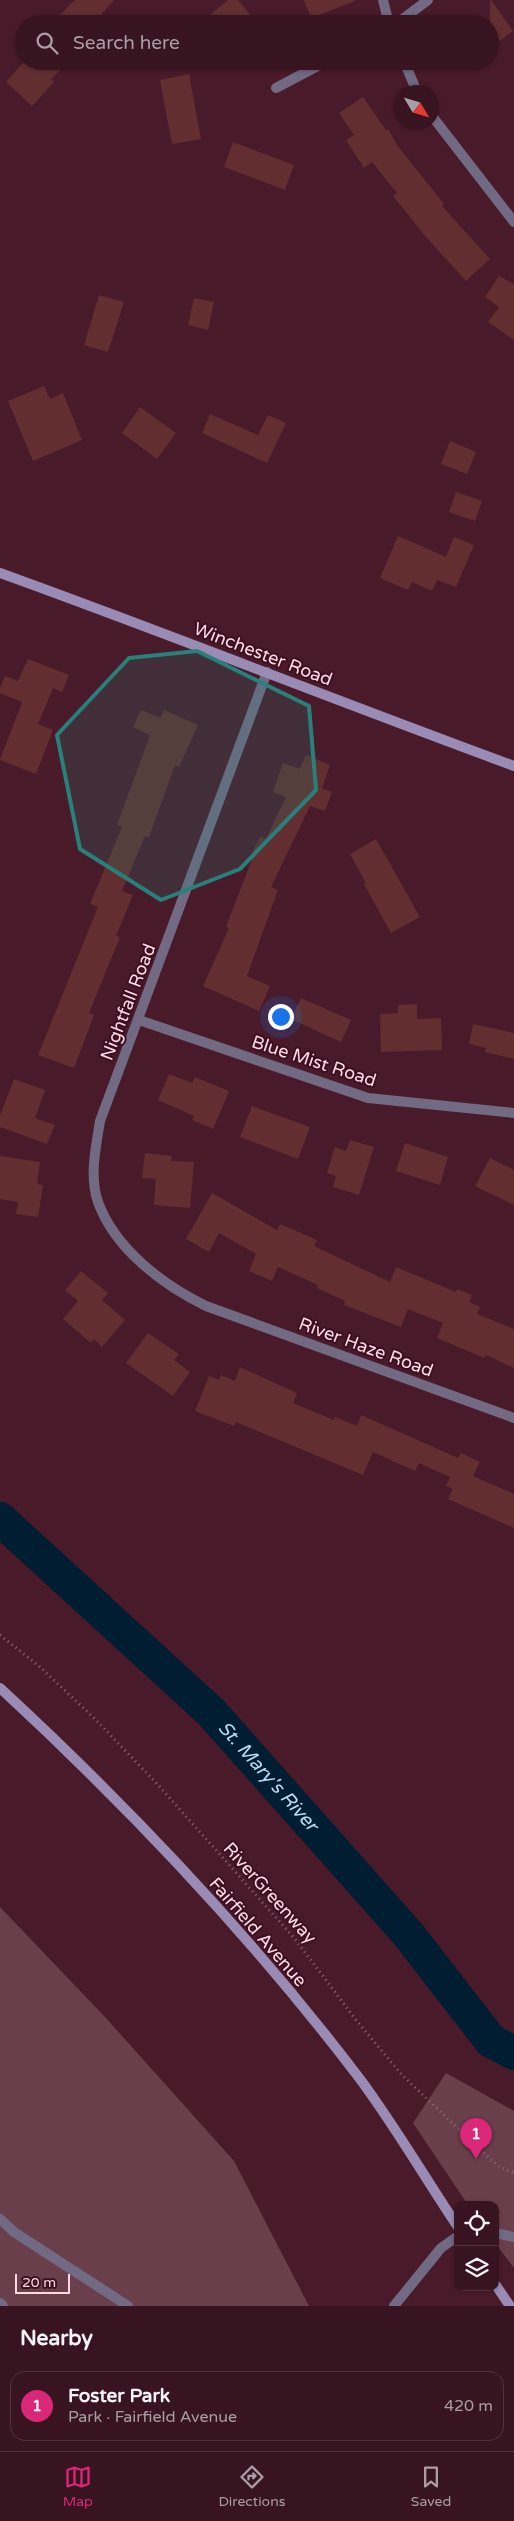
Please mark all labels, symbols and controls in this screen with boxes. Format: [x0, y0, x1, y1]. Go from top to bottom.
search box [15, 15, 499, 70]
icon: search [33, 29, 61, 57]
text: Search here [73, 32, 180, 54]
north arrow [394, 85, 439, 130]
street label: Winchester Road [191, 617, 335, 691]
street label: Nightfall Road [96, 940, 160, 1064]
your location [268, 1004, 294, 1030]
street label: Blue Mist Road [249, 1030, 379, 1092]
street label: River Haze Road [296, 1313, 436, 1381]
water label: St. Mary's River [214, 1717, 324, 1838]
street label: RiverGreenway [219, 1838, 322, 1949]
street label: Fairfield Avenue [205, 1873, 311, 1991]
pin: 1 [460, 2118, 492, 2159]
map controls [454, 2201, 499, 2291]
button: locate [454, 2201, 499, 2246]
button: layers [454, 2246, 499, 2291]
scale bar [15, 2271, 70, 2294]
text: 20 m [22, 2274, 56, 2291]
text: Nearby [20, 2326, 93, 2351]
text: Foster Park [68, 2385, 170, 2407]
text: 1 [32, 2396, 42, 2416]
text: 420 m [444, 2396, 493, 2416]
text: Park · Fairfield Avenue [68, 2407, 237, 2427]
tab: Map [63, 2463, 93, 2510]
tab: Directions [218, 2463, 285, 2510]
tab: Saved [411, 2463, 451, 2510]

